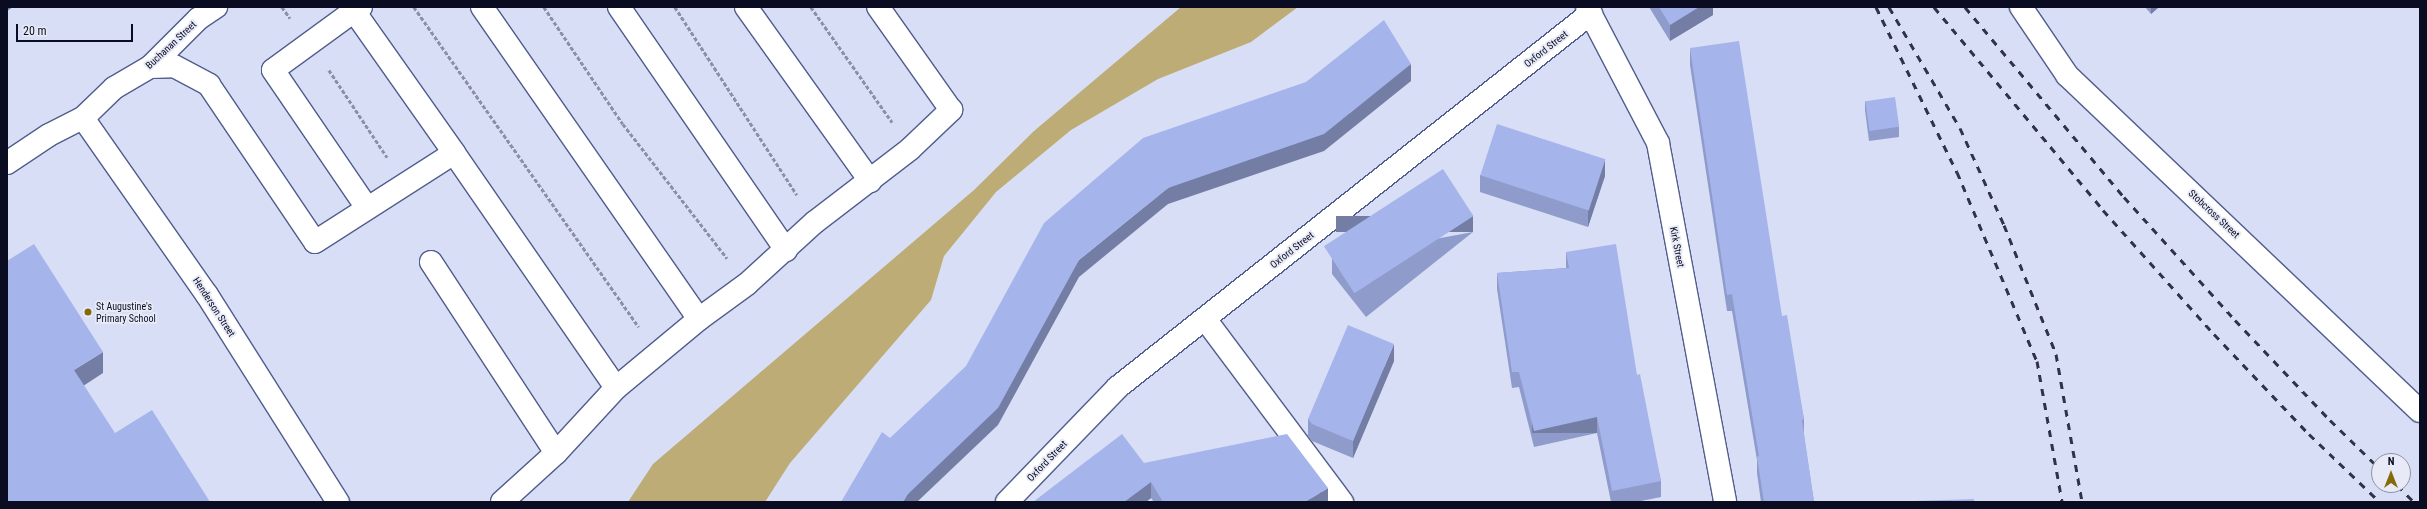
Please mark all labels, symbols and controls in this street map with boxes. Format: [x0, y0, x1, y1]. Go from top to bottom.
scale bar [18, 16, 135, 42]
street label: Buchanan Street [143, 19, 199, 71]
text: 20 m [23, 24, 47, 38]
street label: Oxford Street [1522, 28, 1570, 70]
street label: Stobcross Street [2186, 187, 2242, 241]
street label: Kirk Street [1667, 226, 1687, 268]
street label: Oxford Street [1268, 229, 1316, 271]
street label: Henderson Street [190, 275, 238, 339]
place label: St Augustine's Primary School [96, 300, 156, 324]
marker: St Augustine's Primary School [83, 307, 93, 317]
street label: Oxford Street [1025, 438, 1069, 484]
north arrow [2371, 453, 2411, 493]
text: N [2388, 455, 2394, 468]

